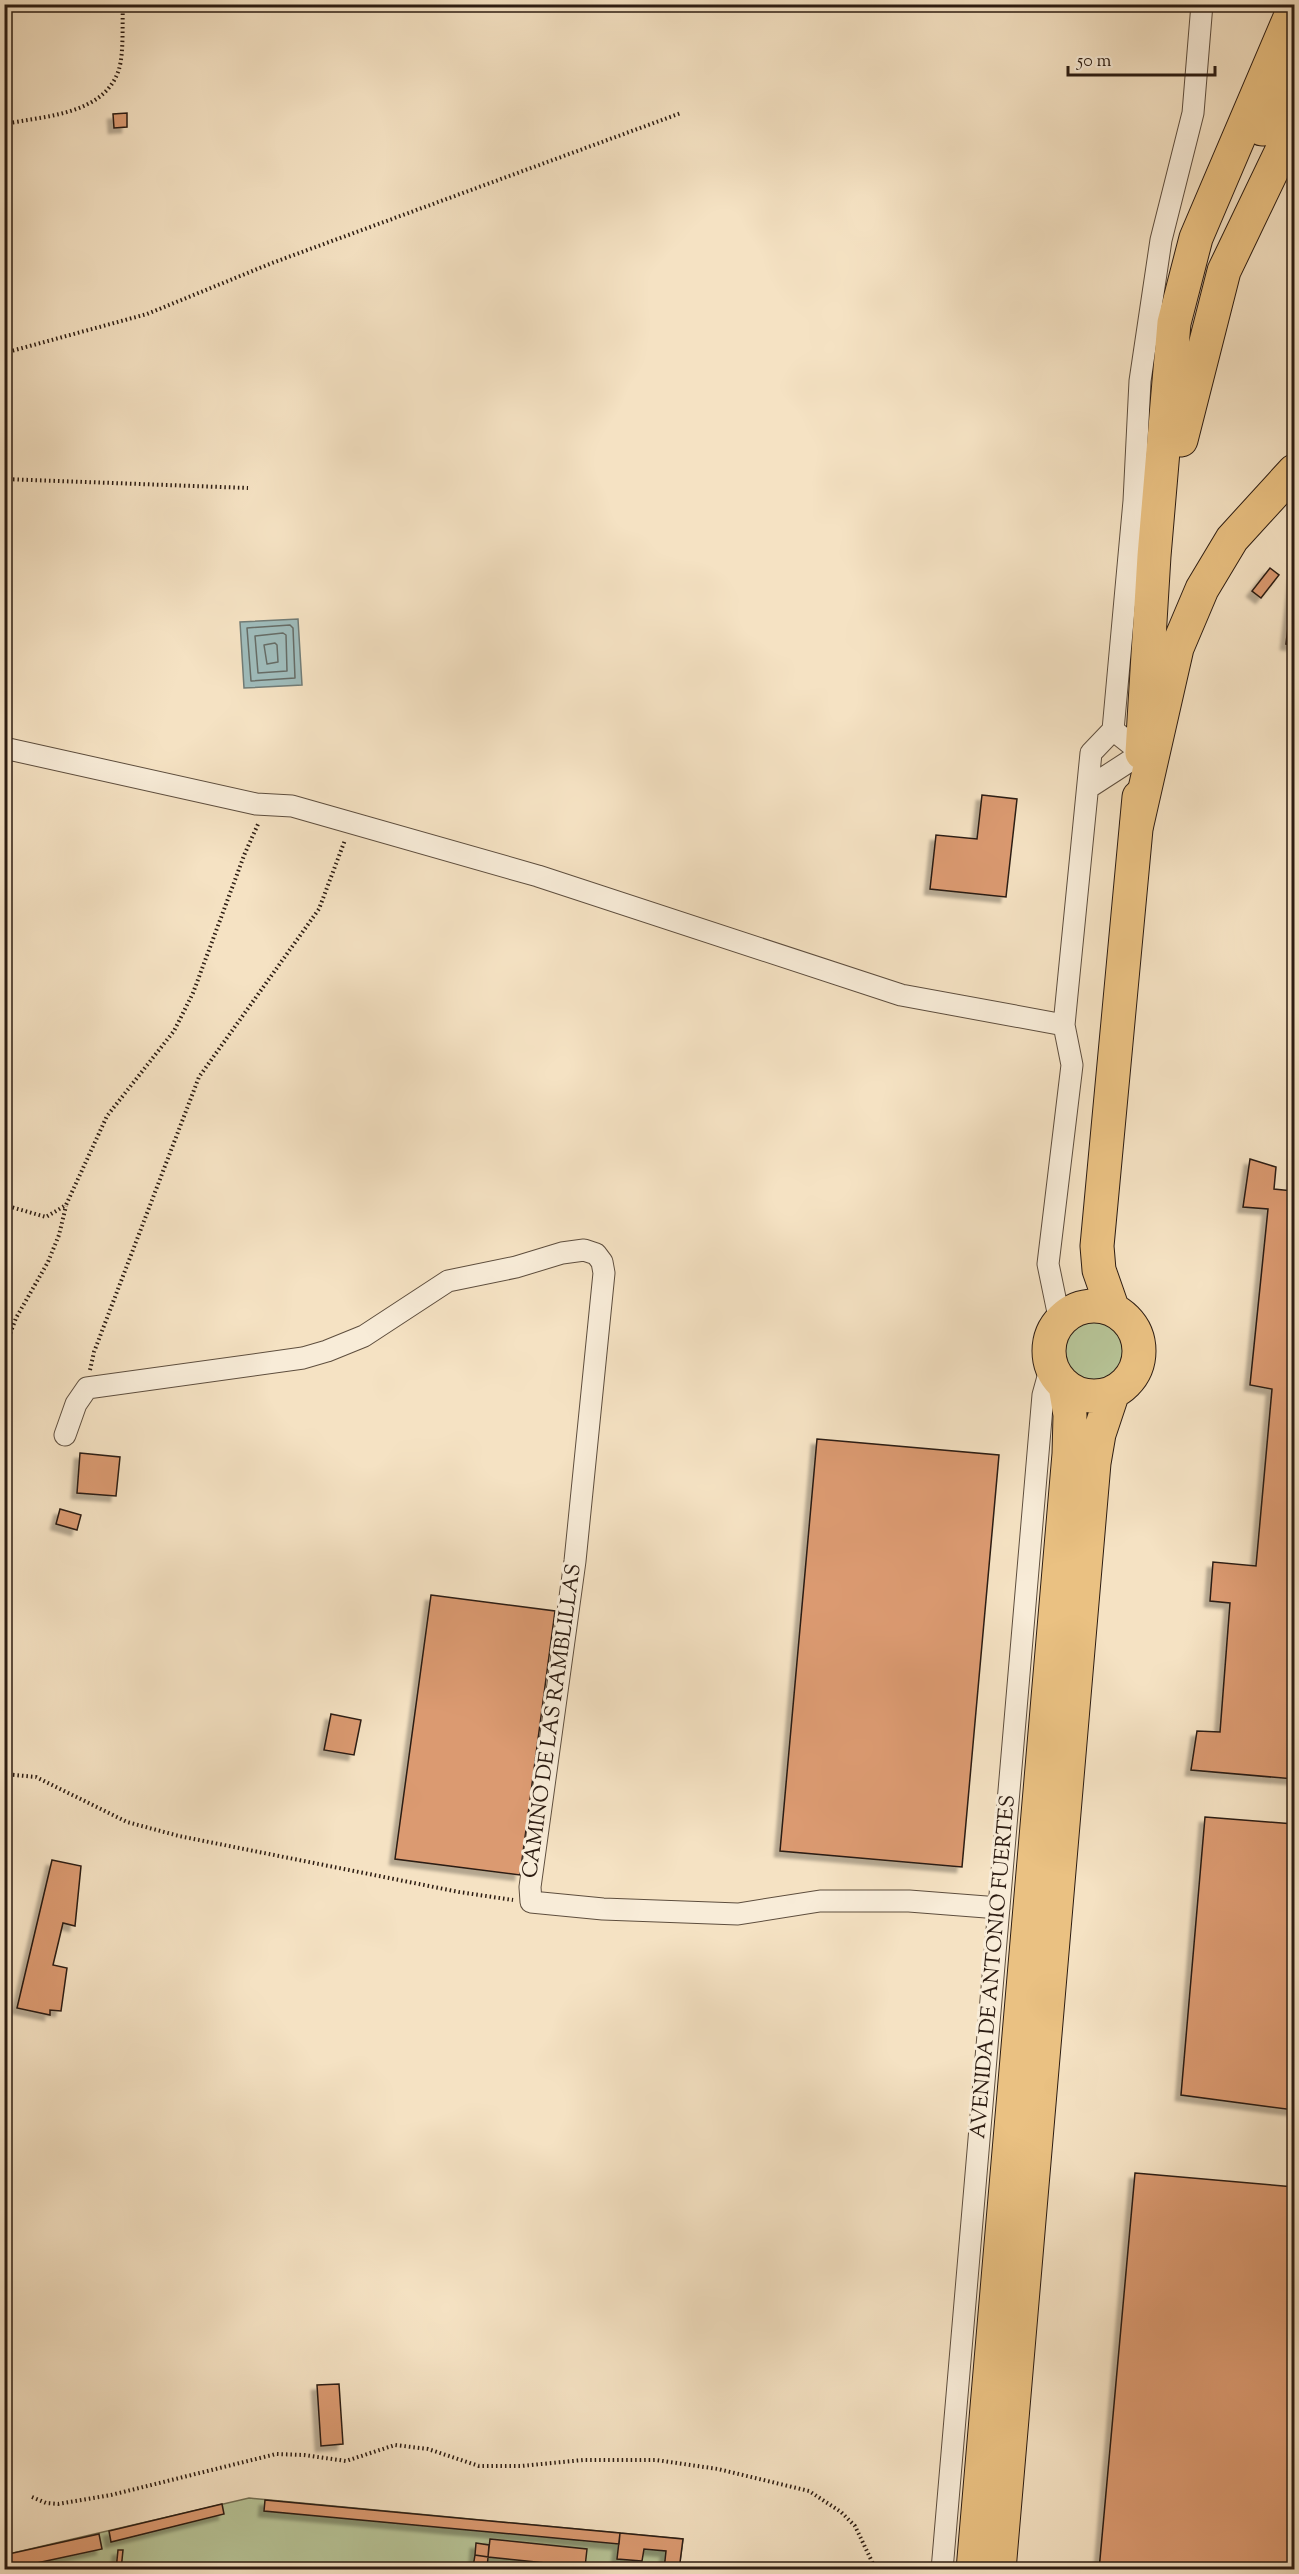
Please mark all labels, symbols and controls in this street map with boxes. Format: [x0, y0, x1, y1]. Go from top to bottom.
scale bar [1068, 39, 1215, 77]
text: 50 m [1076, 49, 1112, 75]
street label: CAMINO DE LAS RAMBLILLAS [516, 1562, 590, 1880]
street label: AVENIDA DE ANTONIO FUERTES [964, 1794, 1024, 2140]

